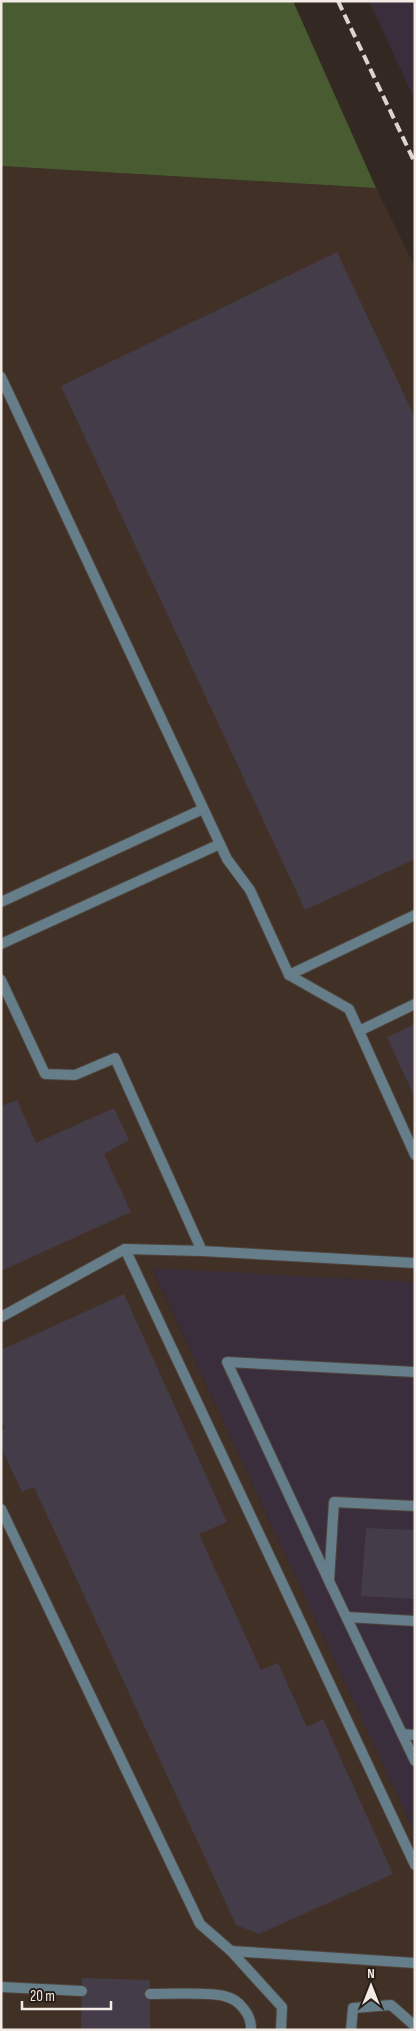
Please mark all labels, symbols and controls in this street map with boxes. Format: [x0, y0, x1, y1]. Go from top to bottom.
north arrow [346, 1961, 396, 2011]
text: N [367, 1965, 375, 1982]
scale bar [22, 1978, 111, 2010]
text: 20 m [30, 1987, 55, 2006]

